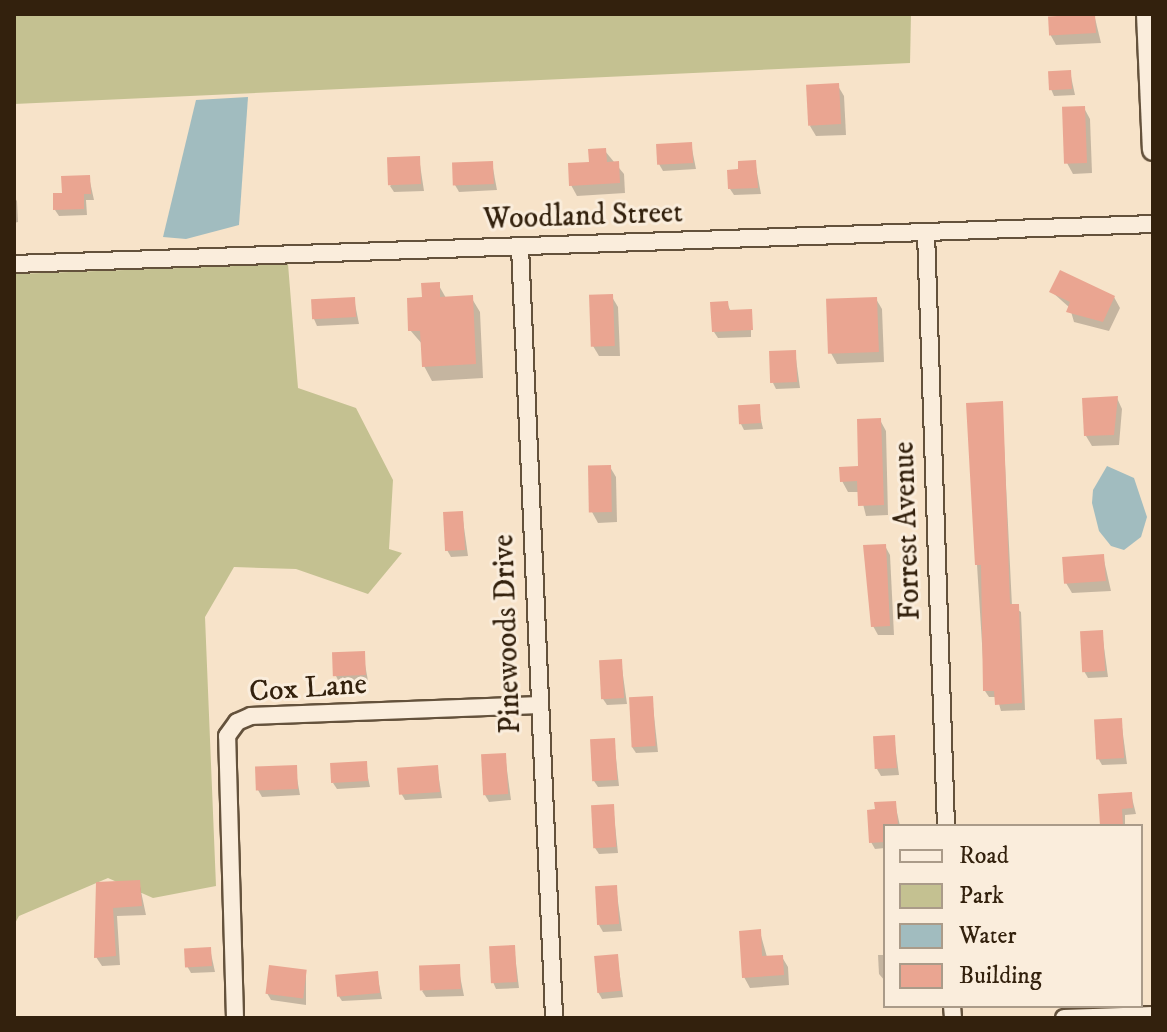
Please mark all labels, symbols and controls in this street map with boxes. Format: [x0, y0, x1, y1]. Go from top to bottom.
street label: Woodland Street [483, 196, 683, 238]
street label: Forrest Avenue [887, 441, 929, 621]
street label: Pinewoods Drive [487, 534, 529, 734]
street label: Cox Lane [248, 667, 368, 711]
legend [883, 824, 1143, 1008]
text: Road [959, 841, 1009, 871]
text: Park [959, 881, 1004, 911]
text: Water [959, 921, 1016, 951]
text: Building [959, 961, 1042, 991]

